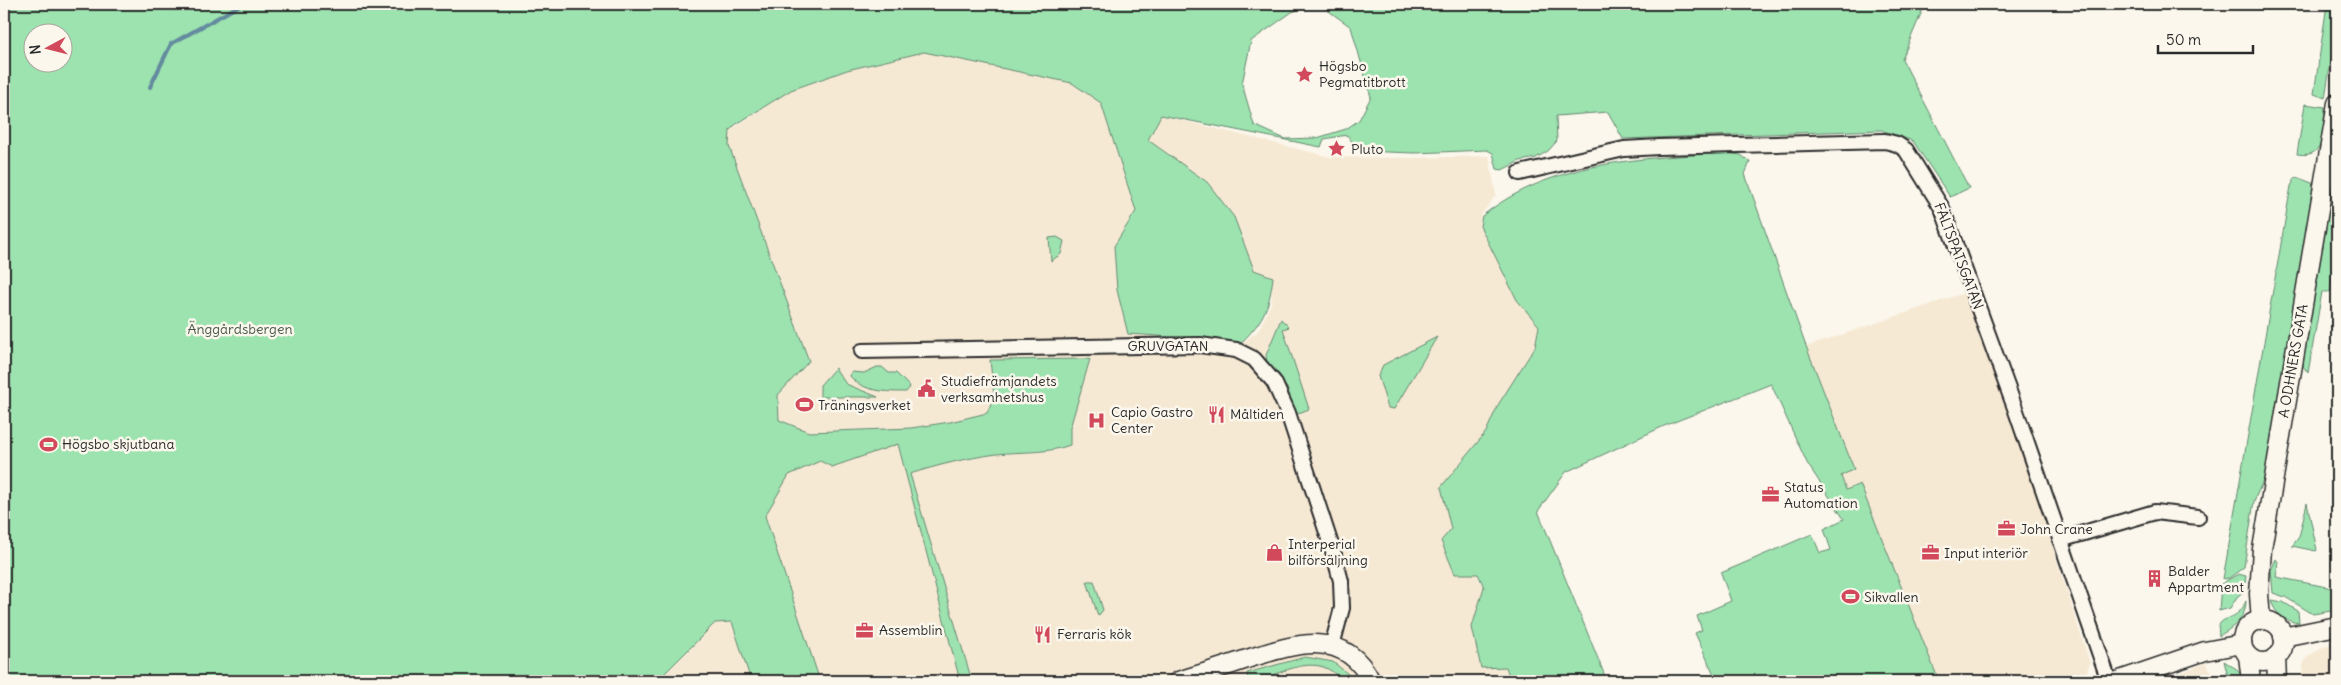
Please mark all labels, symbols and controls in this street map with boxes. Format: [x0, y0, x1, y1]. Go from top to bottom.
north arrow [22, 22, 72, 72]
scale bar [2158, 22, 2254, 54]
text: 50 m [2166, 30, 2201, 49]
text: N [26, 44, 45, 55]
place label: Högsbo Pegmatitbrott [1319, 57, 1406, 91]
place icon: Högsbo Pegmatitbrott [1295, 64, 1315, 84]
place icon: Pluto [1327, 139, 1347, 159]
place label: Pluto [1351, 140, 1383, 158]
street label: FÄLTSPATSGATAN [1930, 200, 1988, 312]
street label: A ODHNERS GATA [2274, 303, 2312, 419]
park label: Änggårdsbergen [187, 320, 293, 338]
street label: GRUVGATAN [1127, 337, 1209, 355]
place label: Studiefrämjandets verksamhetshus [941, 372, 1057, 406]
public building icon: Studiefrämjandets verksamhetshus [917, 379, 937, 399]
sports icon: Träningsverket [794, 395, 814, 415]
place label: Träningsverket [818, 396, 911, 414]
place label: Capio Gastro Center [1111, 403, 1193, 437]
restaurant icon: Måltiden [1206, 404, 1226, 424]
place label: Måltiden [1230, 405, 1284, 423]
hospital icon: Capio Gastro Center [1087, 410, 1107, 430]
sports icon: Högsbo skjutbana [38, 434, 58, 454]
place label: Högsbo skjutbana [62, 435, 174, 453]
place label: Status Automation [1784, 478, 1858, 512]
office icon: Status Automation [1760, 485, 1780, 505]
office icon: John Crane [1996, 519, 2016, 539]
place label: John Crane [2020, 520, 2093, 538]
place label: Interperial bilförsäljning [1288, 535, 1368, 569]
shop icon: Interperial bilförsäljning [1264, 542, 1284, 562]
office icon: Input interiör [1920, 543, 1940, 563]
place label: Input interiör [1944, 544, 2028, 562]
place label: Balder Appartment [2168, 562, 2244, 596]
building icon: Balder Appartment [2144, 569, 2164, 589]
sports icon: Sikvallen [1840, 587, 1860, 607]
place label: Sikvallen [1864, 588, 1919, 606]
office icon: Assemblin [855, 620, 875, 640]
place label: Assemblin [879, 621, 943, 639]
restaurant icon: Ferraris kök [1033, 624, 1053, 644]
place label: Ferraris kök [1057, 625, 1132, 643]

